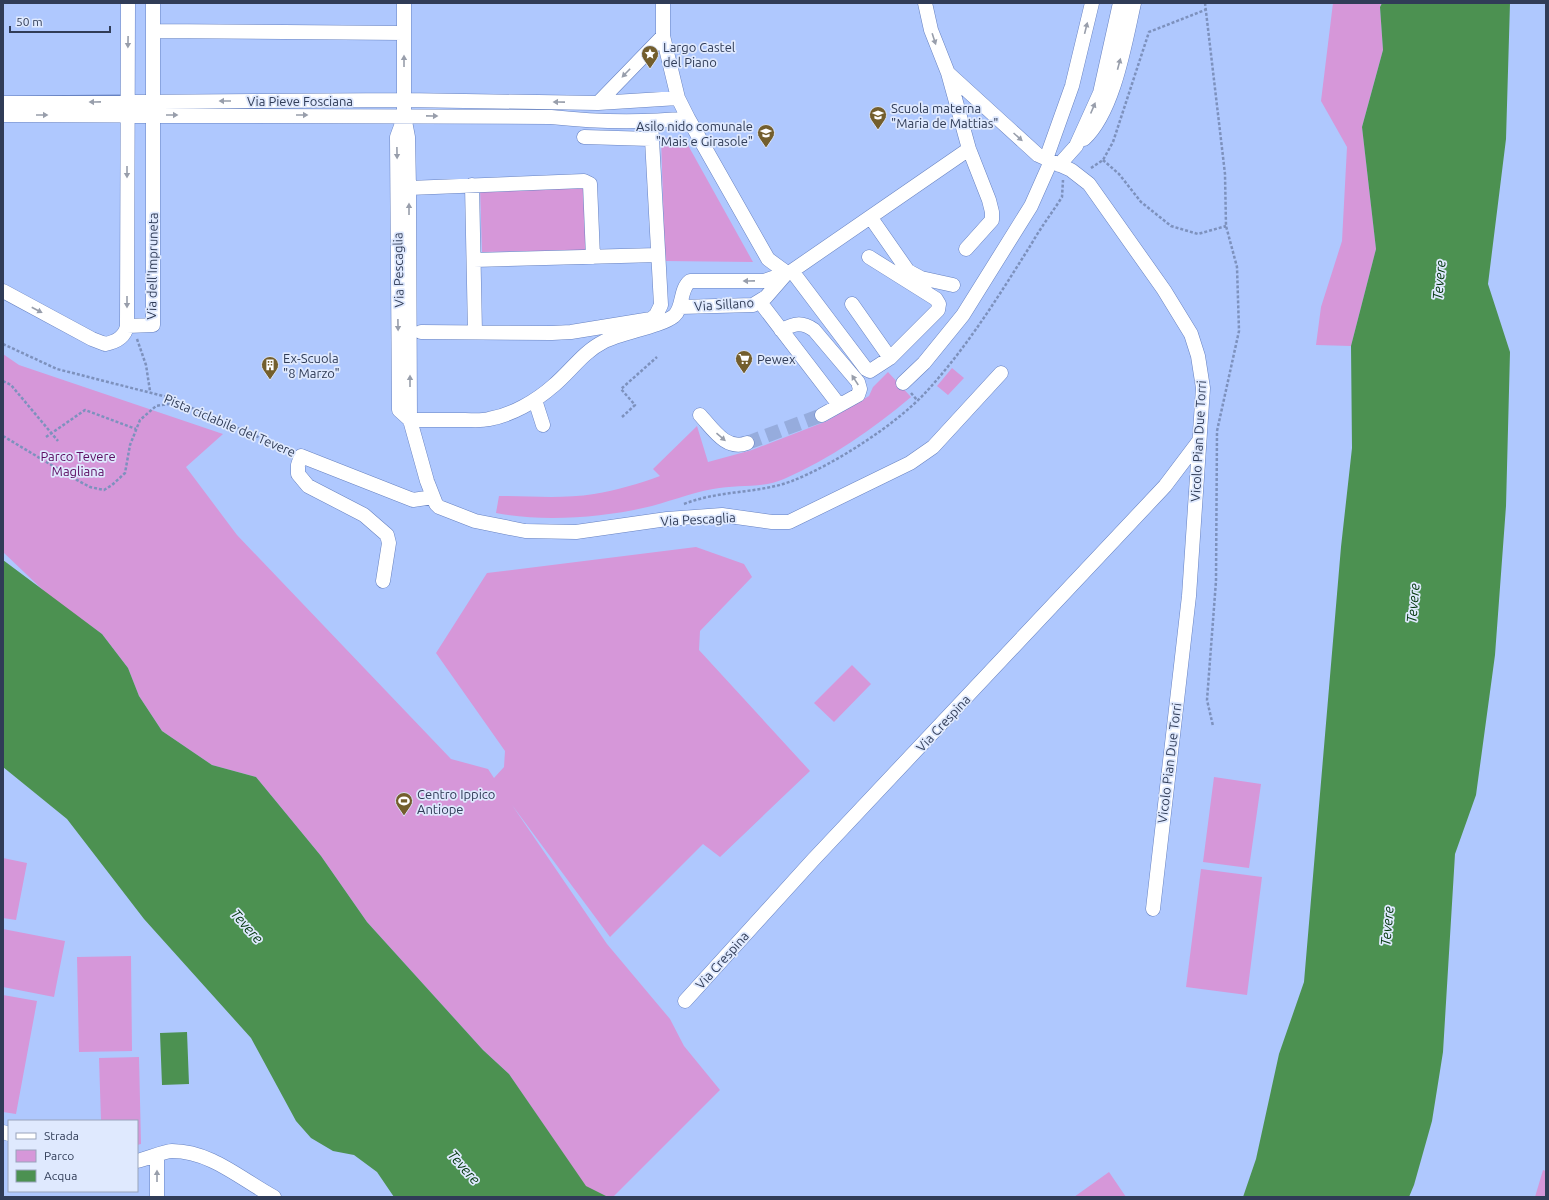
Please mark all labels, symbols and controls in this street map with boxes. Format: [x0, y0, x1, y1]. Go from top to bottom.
scale bar [10, 8, 110, 34]
text: 50 m [16, 15, 43, 28]
one-way arrow [1083, 22, 1089, 34]
one-way arrow [931, 33, 937, 45]
one-way arrow [125, 36, 131, 49]
place label: Largo Castel del Piano [663, 40, 736, 69]
place icon: Largo Castel del Piano [640, 44, 660, 69]
one-way arrow [401, 54, 407, 67]
one-way arrow [1116, 57, 1122, 69]
one-way arrow [621, 68, 631, 78]
street label: Via Pieve Fosciana [247, 94, 353, 108]
one-way arrow [218, 98, 231, 104]
one-way arrow [88, 99, 101, 105]
one-way arrow [552, 99, 565, 105]
place label: Scuola materna "Maria de Mattias" [891, 101, 998, 130]
one-way arrow [1091, 102, 1097, 114]
school or university icon: Scuola materna "Maria de Mattias" [868, 105, 888, 130]
one-way arrow [36, 112, 49, 118]
one-way arrow [166, 112, 179, 118]
one-way arrow [296, 112, 309, 118]
one-way arrow [426, 113, 439, 119]
place label: Asilo nido comunale "Mais e Girasole" [636, 119, 753, 148]
school or university icon: Asilo nido comunale "Mais e Girasole" [756, 123, 776, 148]
one-way arrow [1012, 133, 1023, 142]
one-way arrow [394, 147, 400, 160]
one-way arrow [124, 166, 130, 179]
one-way arrow [406, 203, 413, 215]
street label: Via dell'Impruneta [144, 212, 160, 320]
street label: Via Pescaglia [390, 232, 406, 308]
water label: Tevere [1429, 259, 1449, 301]
one-way arrow [742, 278, 755, 284]
street label: Via Sillano [694, 295, 754, 313]
one-way arrow [124, 296, 130, 309]
one-way arrow [31, 307, 43, 313]
one-way arrow [395, 319, 401, 332]
supermarket icon: Pewex [734, 349, 754, 374]
place label: Ex-Scuola "8 Marzo" [283, 351, 340, 380]
place label: Pewex [757, 352, 796, 366]
building icon: Ex-Scuola "8 Marzo" [260, 355, 280, 380]
one-way arrow [407, 374, 413, 387]
one-way arrow [851, 374, 859, 385]
street label: Vicolo Pian Due Torri [1188, 380, 1208, 502]
street label: Pista ciclabile del Tevere [162, 391, 298, 459]
one-way arrow [716, 432, 726, 441]
park label: Parco Tevere Magliana [40, 449, 116, 478]
street label: Via Pescaglia [660, 510, 736, 528]
water label: Tevere [1403, 582, 1423, 624]
street label: Via Crespina [913, 692, 973, 754]
street label: Vicolo Pian Due Torri [1155, 702, 1183, 824]
place label: Centro Ippico Antiope [417, 787, 495, 816]
sports icon: Centro Ippico Antiope [394, 791, 414, 816]
water label: Tevere [1377, 905, 1397, 947]
water label: Tevere [228, 906, 266, 946]
street label: Via Crespina [693, 929, 751, 991]
legend [8, 1120, 138, 1192]
text: Strada [44, 1129, 79, 1142]
water label: Tevere [445, 1147, 483, 1187]
text: Parco [44, 1149, 74, 1162]
text: Acqua [44, 1169, 77, 1182]
one-way arrow [154, 1169, 160, 1182]

